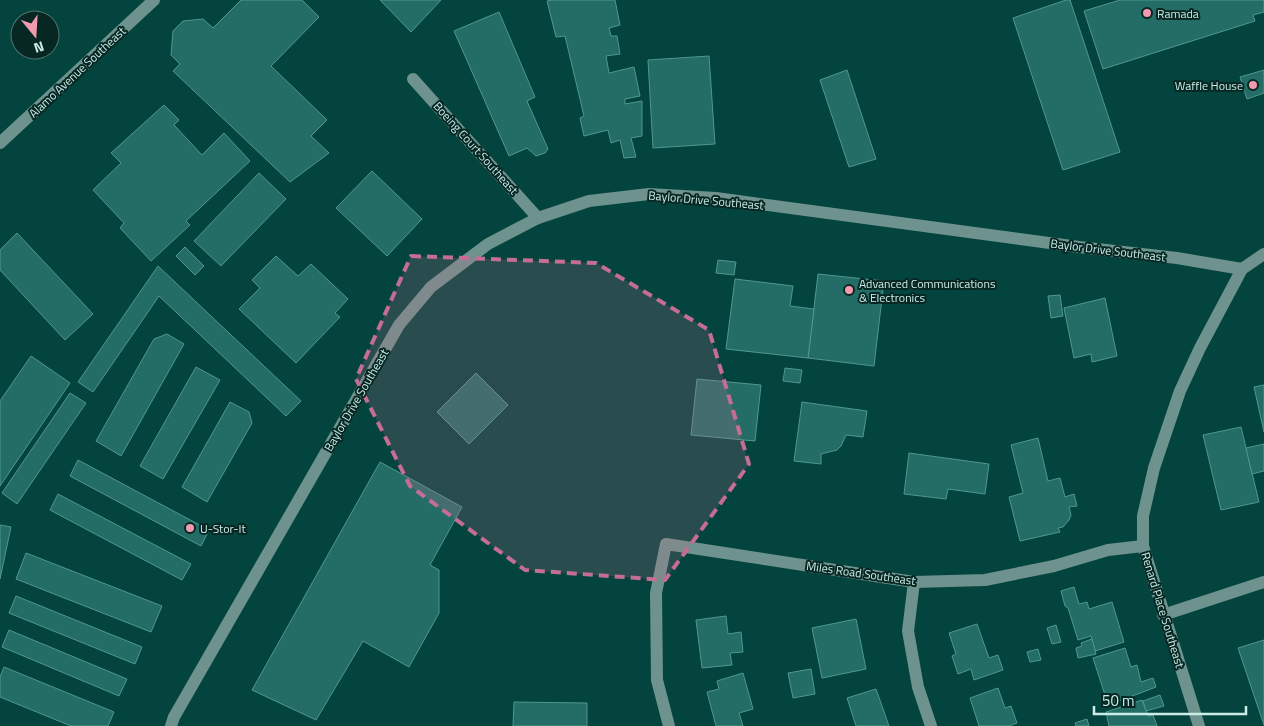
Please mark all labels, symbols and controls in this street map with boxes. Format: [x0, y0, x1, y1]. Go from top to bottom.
place label: Ramada [1157, 4, 1199, 23]
marker: Ramada [1141, 7, 1153, 19]
north arrow [10, 10, 60, 60]
street label: Alamo Avenue Southeast [24, 21, 130, 122]
text: N [31, 36, 47, 59]
place label: Waffle House [1175, 76, 1243, 95]
marker: Waffle House [1247, 79, 1259, 91]
street label: Boeing Court Southeast [429, 97, 524, 199]
street label: Baylor Drive Southeast [648, 185, 765, 215]
street label: Baylor Drive Southeast [1049, 234, 1167, 267]
place label: Advanced Communications & Electronics [859, 274, 996, 307]
marker: Advanced Communications & Electronics [843, 284, 855, 296]
street label: Baylor Drive Southeast [319, 344, 394, 455]
place label: U-Stor-It [200, 519, 246, 538]
marker: U-Stor-It [184, 522, 196, 534]
street label: Renard Place Southeast [1136, 550, 1190, 671]
street label: Miles Road Southeast [805, 556, 918, 590]
scale bar [1094, 684, 1246, 716]
text: 50 m [1102, 689, 1135, 712]

